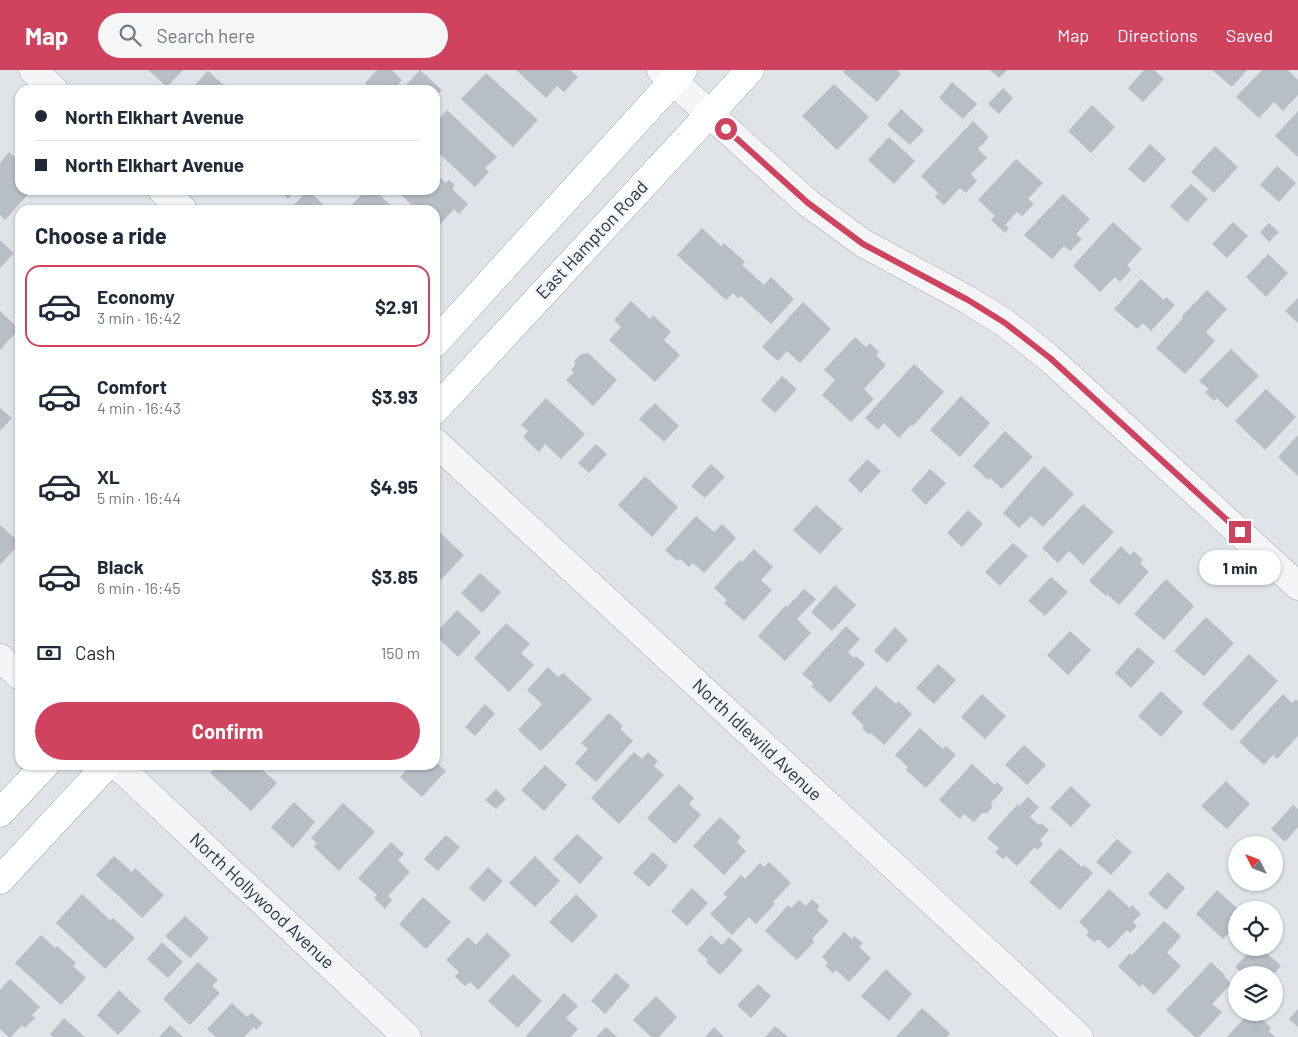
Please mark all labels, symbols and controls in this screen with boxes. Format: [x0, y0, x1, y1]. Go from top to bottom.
search box [98, 13, 448, 58]
text: Map [25, 21, 68, 50]
icon: search [116, 21, 144, 49]
text: Search here [156, 24, 255, 47]
text: Map [1057, 24, 1089, 46]
text: Directions [1117, 24, 1198, 46]
text: Saved [1226, 24, 1273, 46]
text: North Elkhart Avenue [65, 105, 244, 128]
route start [715, 118, 737, 140]
text: North Elkhart Avenue [65, 153, 244, 176]
street label: East Hampton Road [531, 176, 652, 303]
text: Choose a ride [35, 222, 167, 248]
icon: car [37, 284, 82, 329]
text: Economy [97, 285, 175, 308]
text: $2.91 [375, 295, 418, 318]
text: 3 min · 16:42 [97, 308, 181, 327]
icon: car [37, 374, 82, 419]
text: Comfort [97, 375, 167, 398]
text: $3.93 [371, 385, 418, 408]
text: 4 min · 16:43 [97, 398, 181, 417]
icon: car [37, 464, 82, 509]
text: XL [97, 465, 120, 488]
text: $4.95 [370, 475, 418, 498]
text: 5 min · 16:44 [97, 488, 181, 507]
route end [1229, 521, 1251, 543]
callout: 1 min [1199, 550, 1281, 584]
icon: car [37, 554, 82, 599]
text: Black [97, 555, 144, 578]
text: 1 min [1222, 558, 1258, 577]
text: $3.85 [371, 565, 418, 588]
text: 6 min · 16:45 [97, 578, 180, 597]
icon: cash [35, 639, 63, 667]
text: Cash [75, 641, 116, 664]
text: 150 m [381, 643, 420, 662]
street label: North Idlewild Avenue [688, 674, 827, 805]
button: Confirm [35, 702, 420, 760]
street label: North Hollywood Avenue [186, 828, 340, 973]
north arrow [1228, 836, 1282, 891]
map controls [1228, 836, 1283, 1021]
button: locate [1228, 901, 1283, 956]
button: layers [1228, 966, 1283, 1021]

